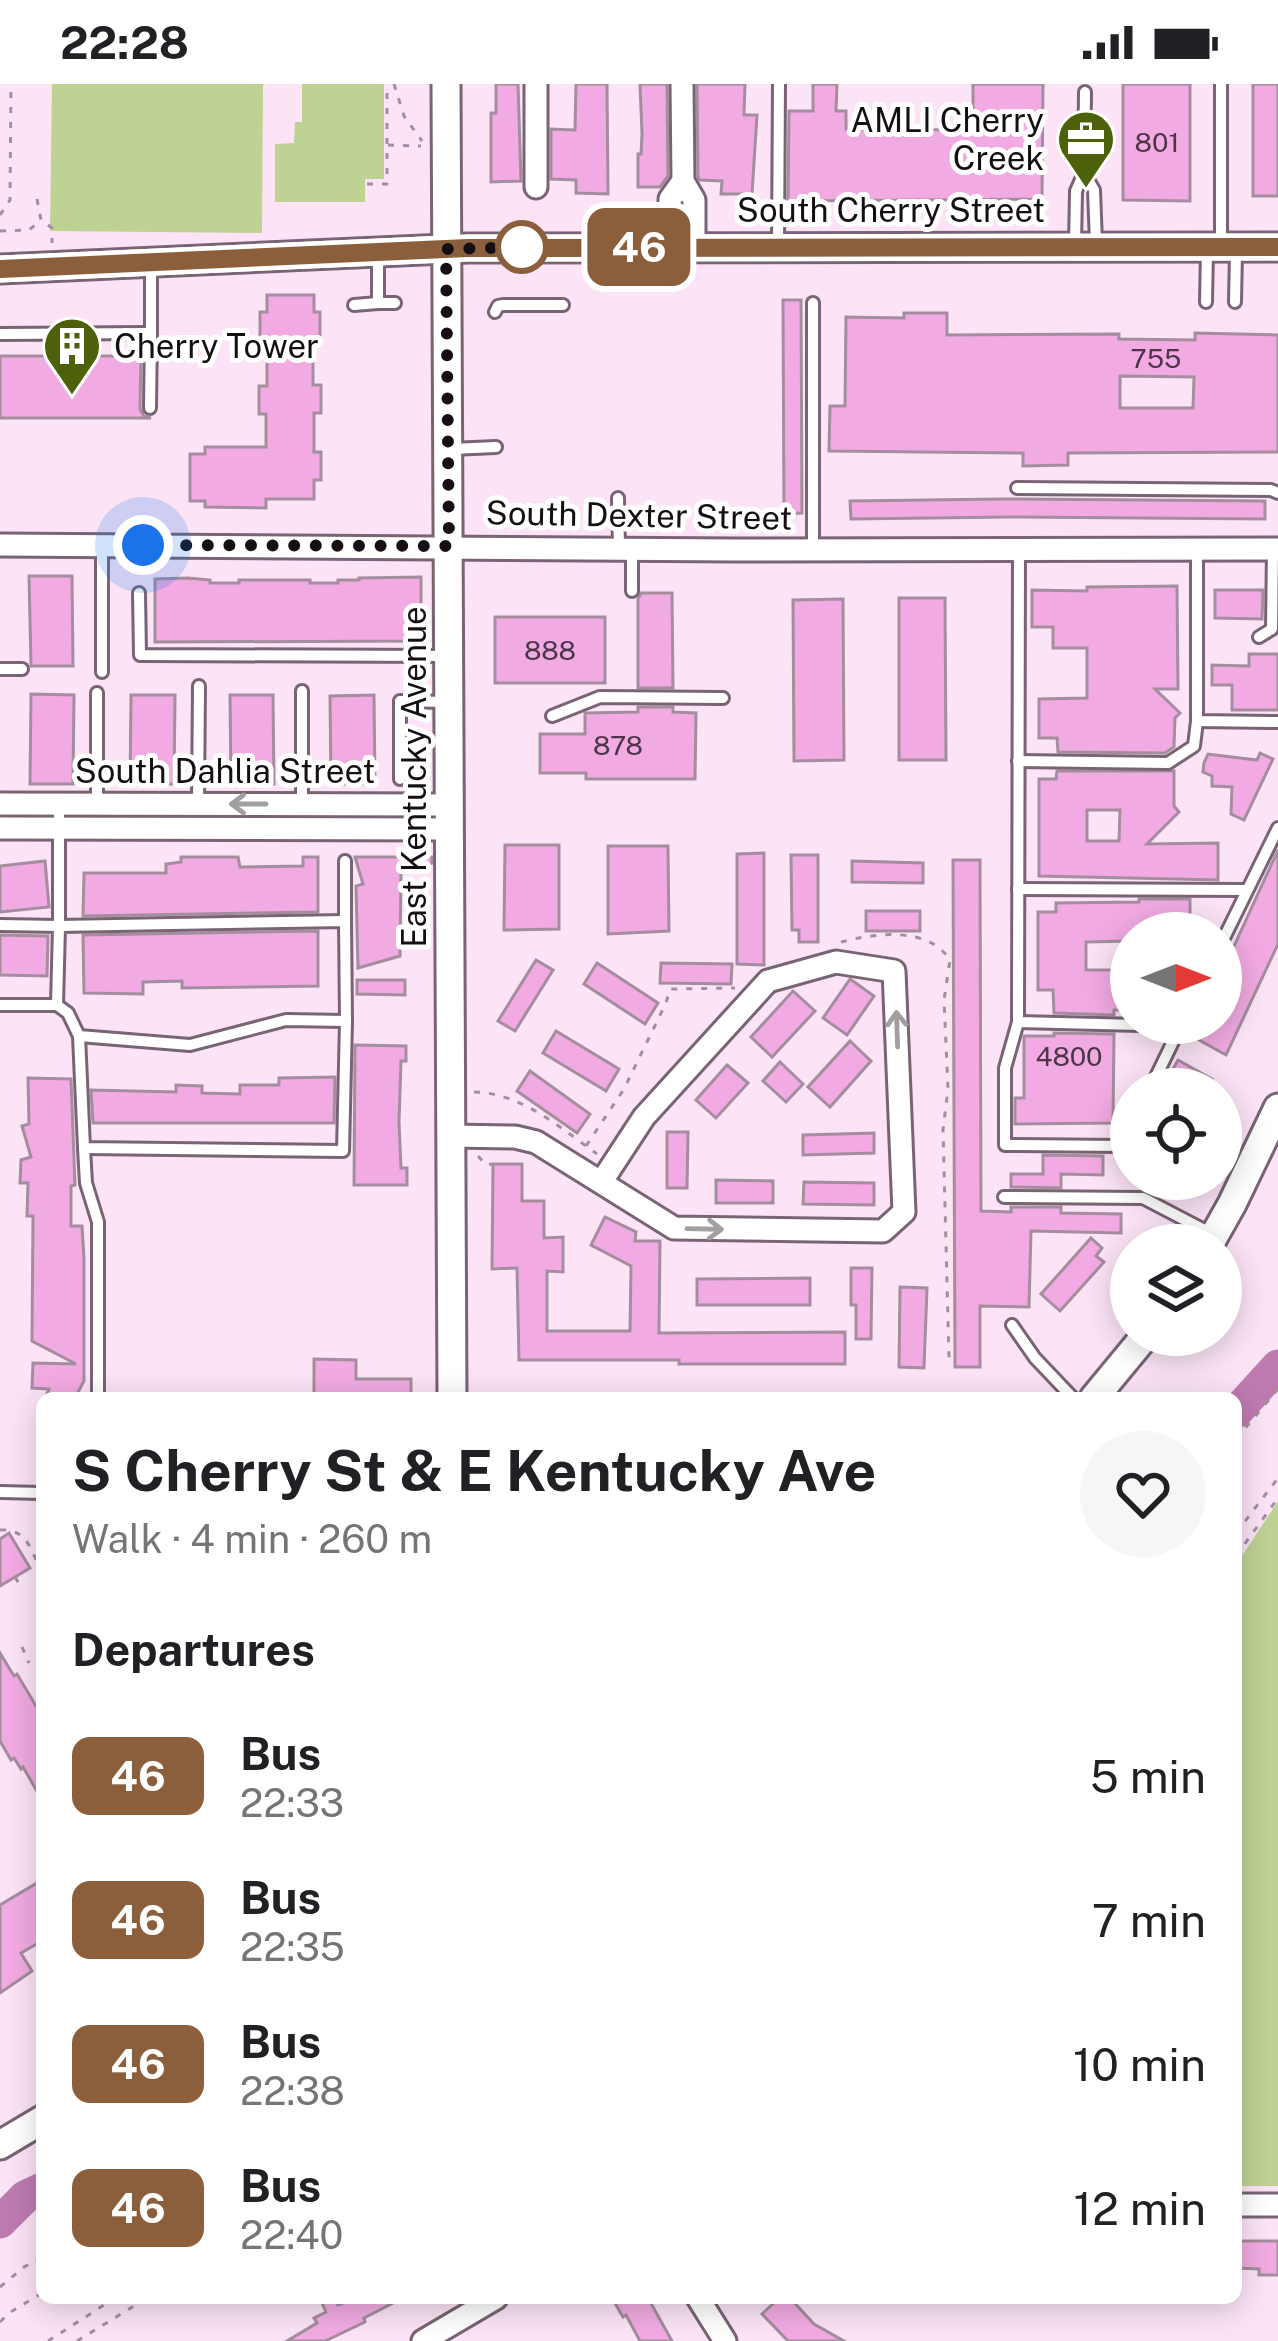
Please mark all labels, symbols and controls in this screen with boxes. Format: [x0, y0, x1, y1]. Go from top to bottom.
text: 22:28 [60, 16, 189, 69]
place label: AMLI Cherry Creek [851, 101, 1044, 177]
office icon: AMLI Cherry Creek [1055, 108, 1117, 190]
house number: 801 [1135, 126, 1179, 158]
street label: South Cherry Street [737, 191, 1045, 229]
line badge: 46 [585, 208, 693, 286]
unlabelled marker [497, 222, 547, 272]
text: 46 [611, 222, 667, 271]
building icon: Cherry Tower [41, 315, 103, 397]
place label: Cherry Tower [114, 327, 319, 365]
house number: 755 [1131, 342, 1181, 374]
street label: South Dexter Street [485, 493, 793, 537]
your location [113, 515, 173, 575]
street label: East Kentucky Avenue [395, 606, 433, 948]
house number: 888 [524, 634, 576, 666]
house number: 878 [593, 729, 643, 761]
street label: South Dahlia Street [75, 752, 375, 790]
one-way arrow [229, 793, 268, 816]
north arrow [1110, 912, 1242, 1044]
map controls [1110, 912, 1242, 1356]
one-way arrow [885, 1010, 908, 1049]
house number: 4800 [1035, 1040, 1103, 1072]
button: locate [1110, 1068, 1242, 1200]
one-way arrow [685, 1218, 724, 1240]
button: layers [1110, 1224, 1242, 1356]
button: heart [1080, 1431, 1206, 1557]
text: S Cherry St & E Kentucky Ave [72, 1437, 876, 1504]
text: Walk · 4 min · 260 m [72, 1516, 432, 1562]
text: Departures [72, 1623, 315, 1676]
text: Bus [240, 1727, 321, 1780]
text: 5 min [1090, 1750, 1206, 1803]
text: 46 [110, 1751, 166, 1800]
text: 22:33 [240, 1780, 344, 1826]
text: Bus [240, 1871, 321, 1924]
text: 7 min [1092, 1894, 1206, 1947]
text: 46 [110, 1895, 166, 1944]
text: 22:35 [240, 1924, 345, 1970]
text: Bus [240, 2015, 321, 2068]
text: 10 min [1073, 2038, 1206, 2091]
text: 46 [110, 2039, 166, 2088]
text: 22:38 [240, 2068, 345, 2114]
text: Bus [240, 2159, 321, 2212]
text: 12 min [1074, 2182, 1206, 2235]
text: 46 [110, 2183, 166, 2232]
text: 22:40 [240, 2212, 343, 2258]

